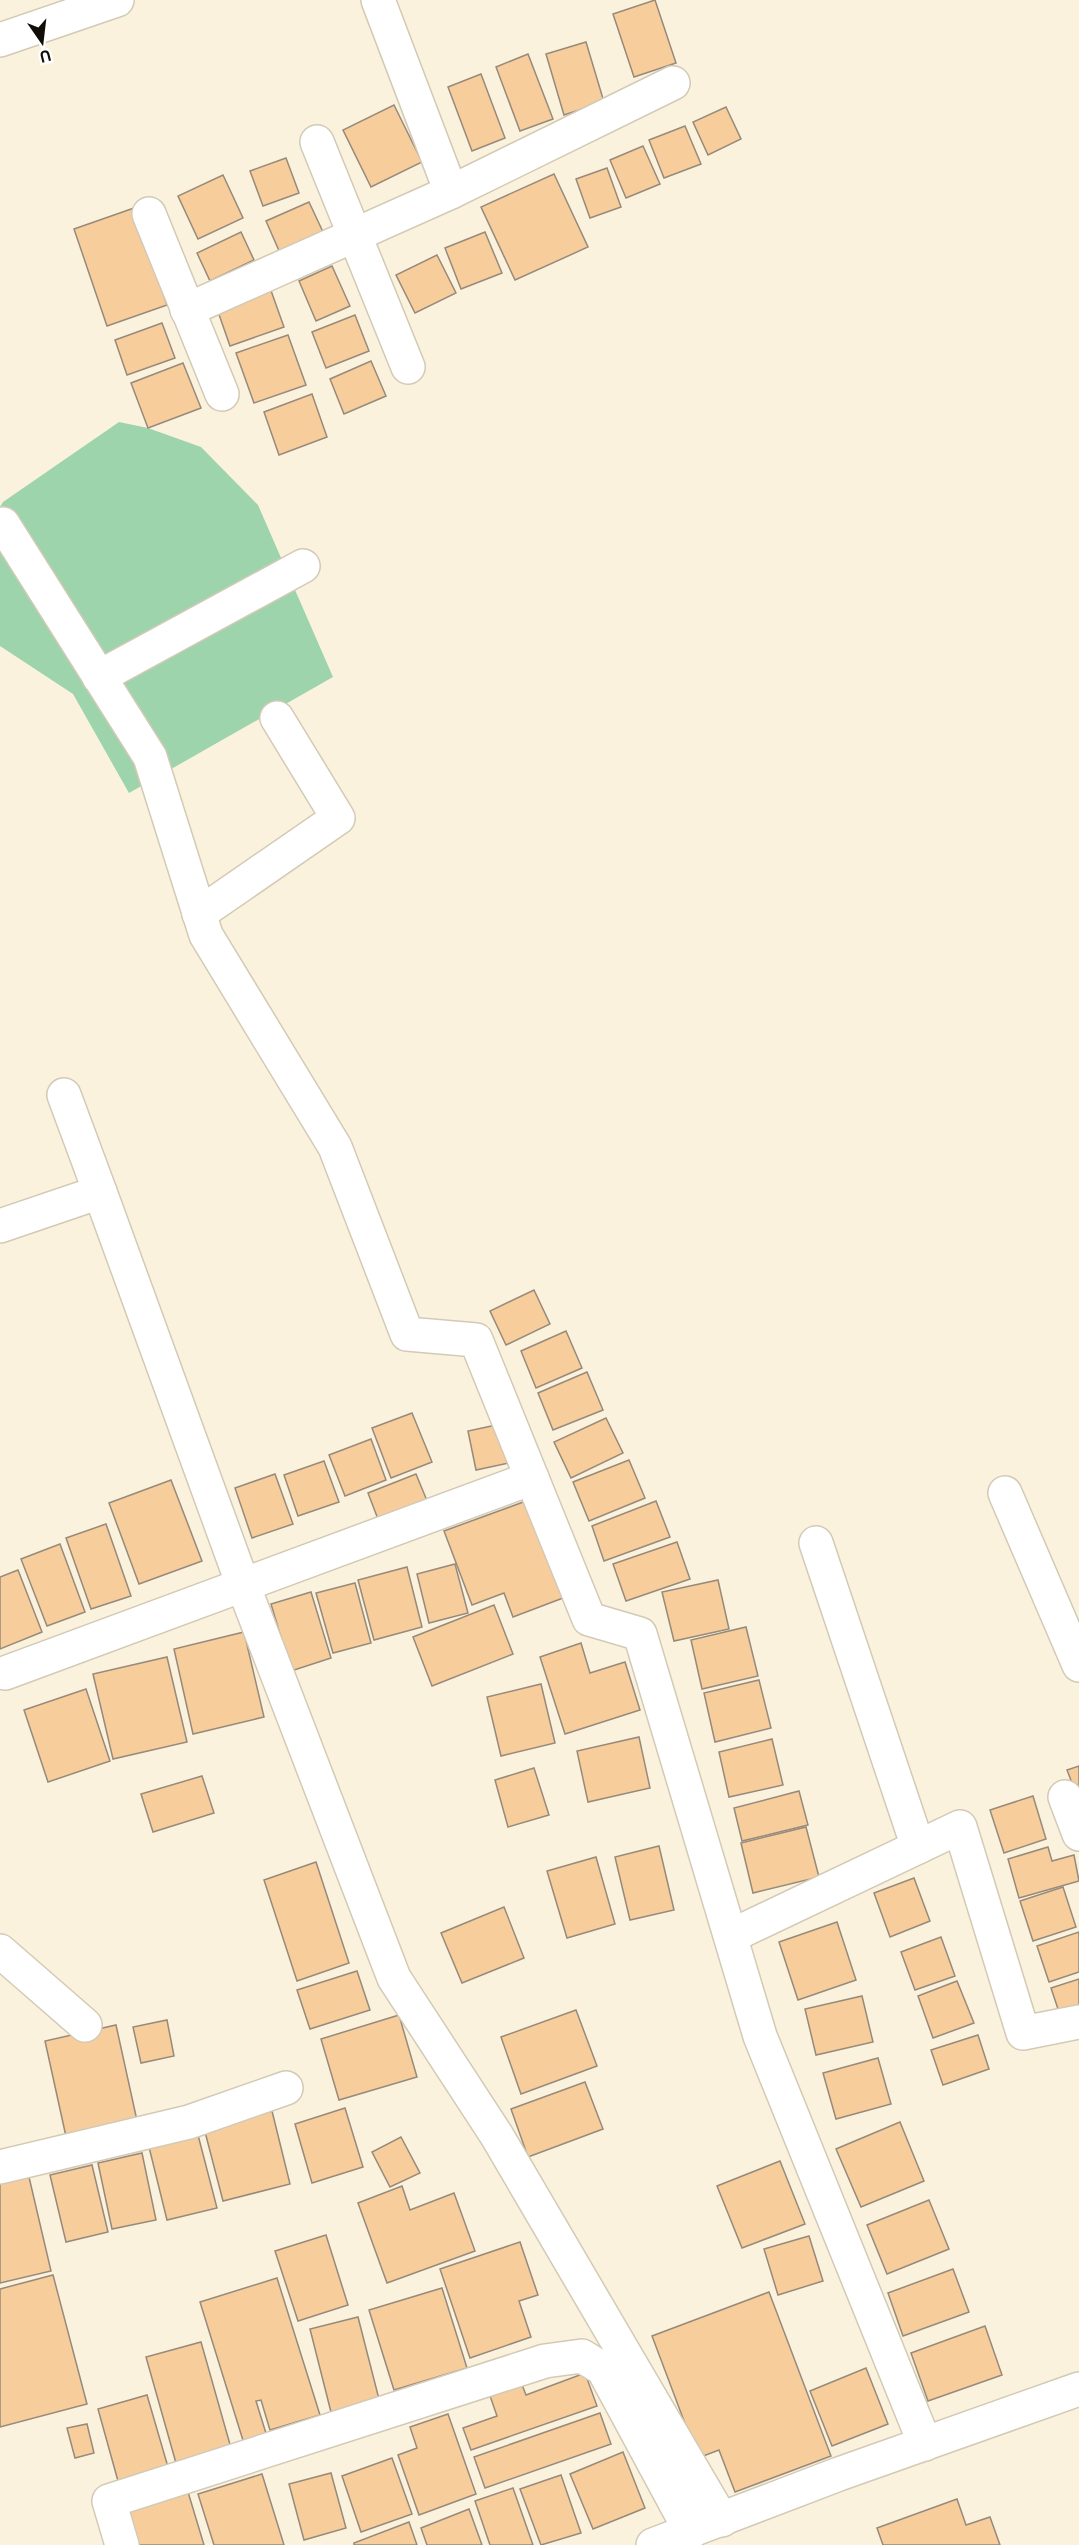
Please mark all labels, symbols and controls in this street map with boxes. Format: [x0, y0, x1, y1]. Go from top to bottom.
north arrow [12, 12, 72, 72]
text: U [38, 46, 53, 67]

